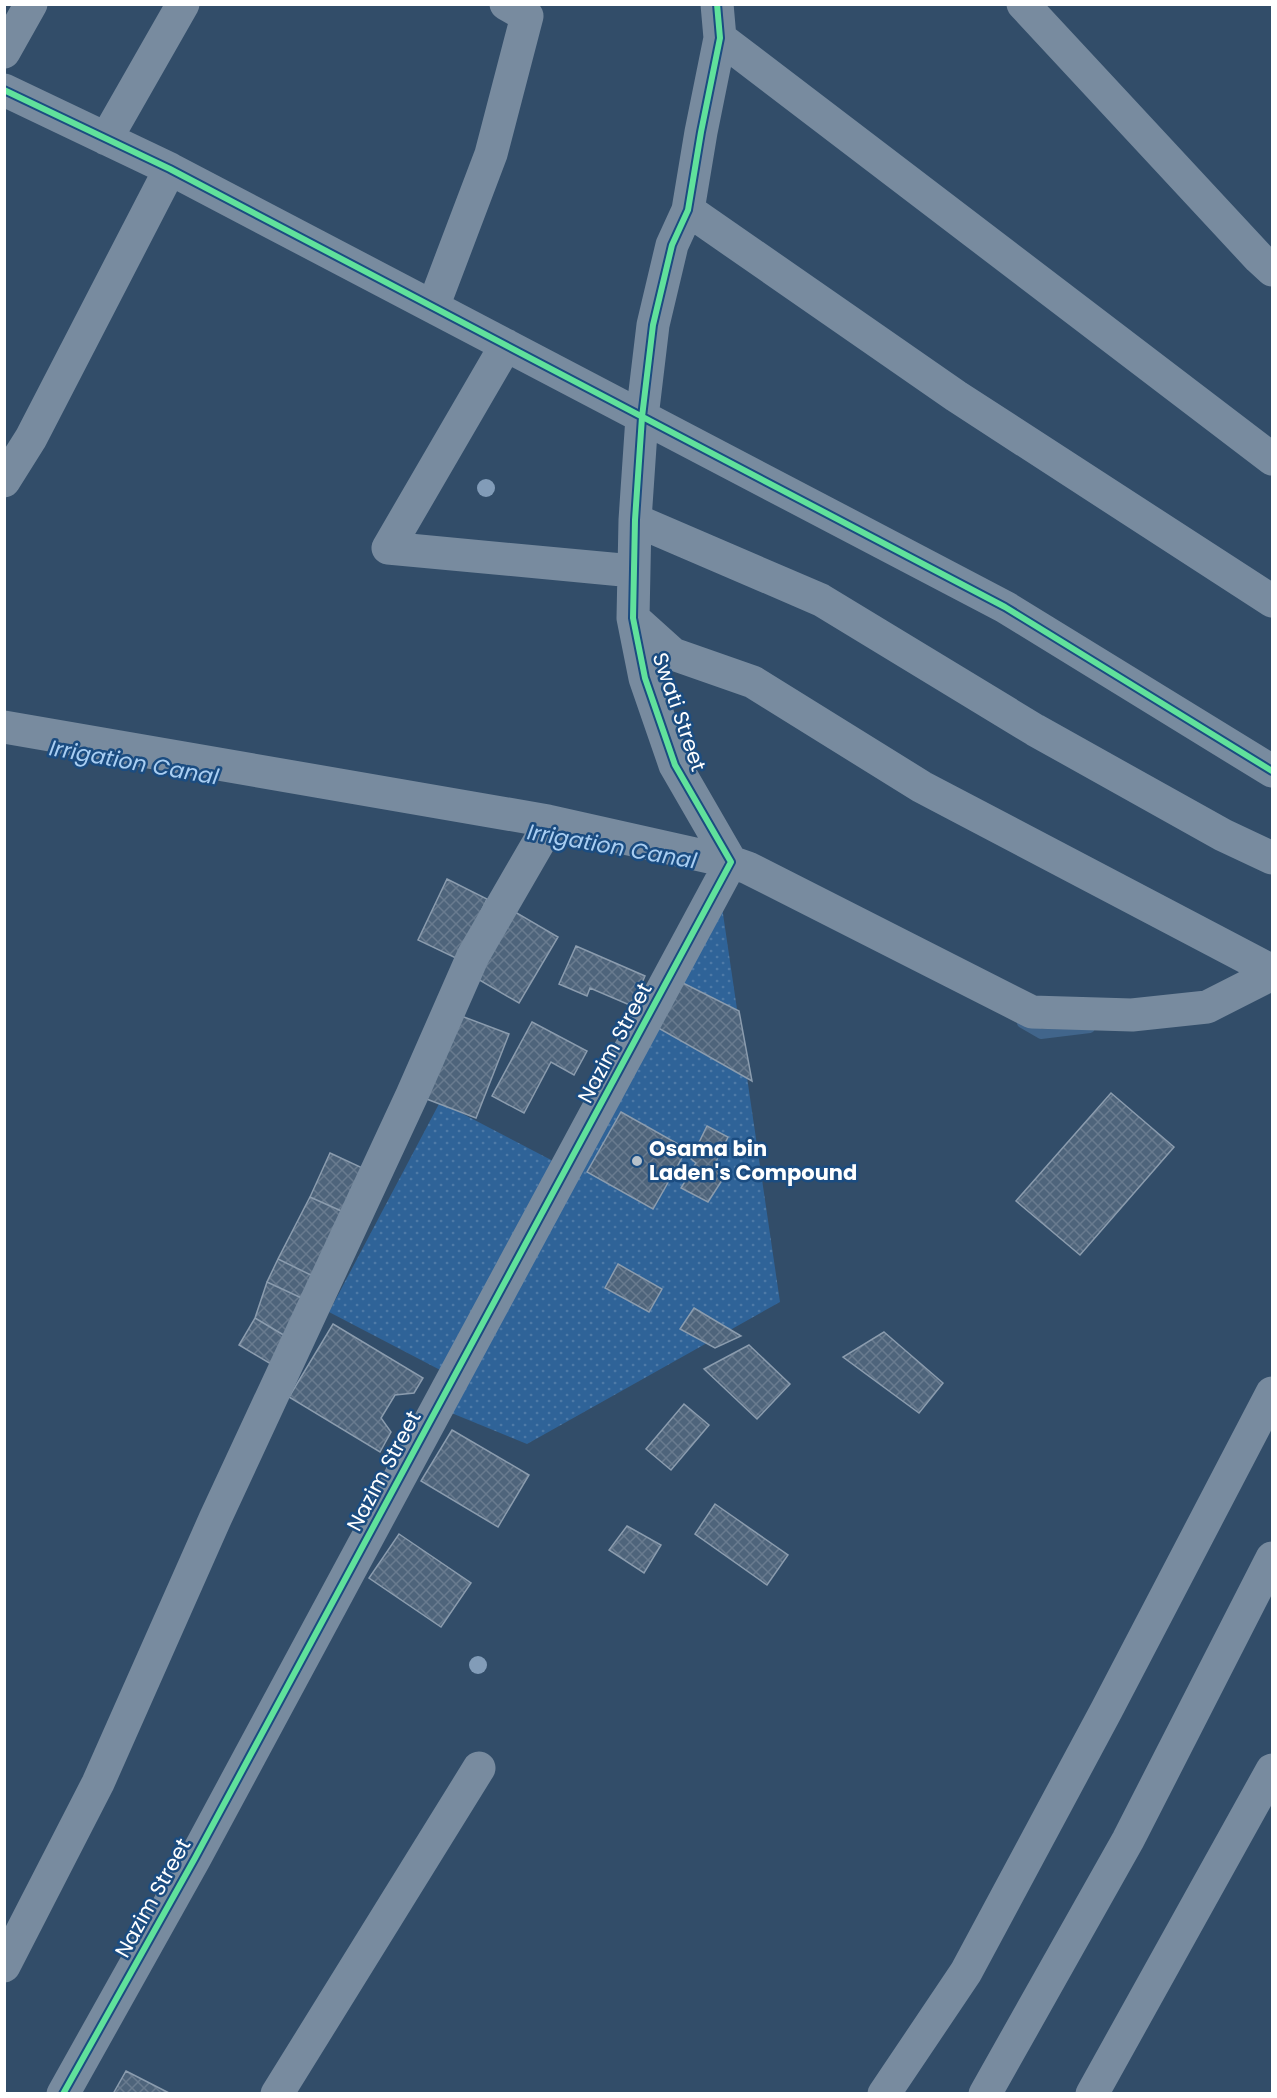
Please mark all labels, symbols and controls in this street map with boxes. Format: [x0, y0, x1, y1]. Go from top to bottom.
street label: Swati Street [646, 649, 713, 775]
water label: Irrigation Canal [47, 732, 222, 793]
water label: Irrigation Canal [525, 816, 700, 877]
street label: Nazim Street [571, 978, 658, 1108]
place label: Osama bin Laden's Compound [649, 1134, 857, 1187]
marker: Osama bin Laden's Compound [630, 1154, 644, 1168]
street label: Nazim Street [340, 1406, 427, 1536]
street label: Nazim Street [108, 1833, 197, 1963]

